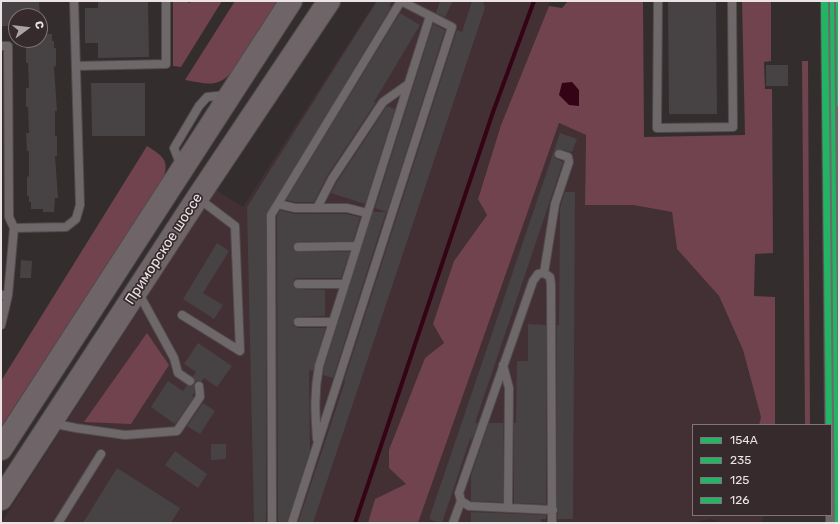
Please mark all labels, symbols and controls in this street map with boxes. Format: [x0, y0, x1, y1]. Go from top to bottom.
north arrow [8, 8, 48, 48]
text: С [32, 20, 46, 30]
street label: Приморское шоссе [122, 190, 206, 308]
legend [692, 424, 832, 516]
text: 154А [730, 433, 758, 447]
text: 235 [730, 453, 751, 467]
text: 125 [730, 473, 749, 487]
text: 126 [730, 493, 749, 507]

